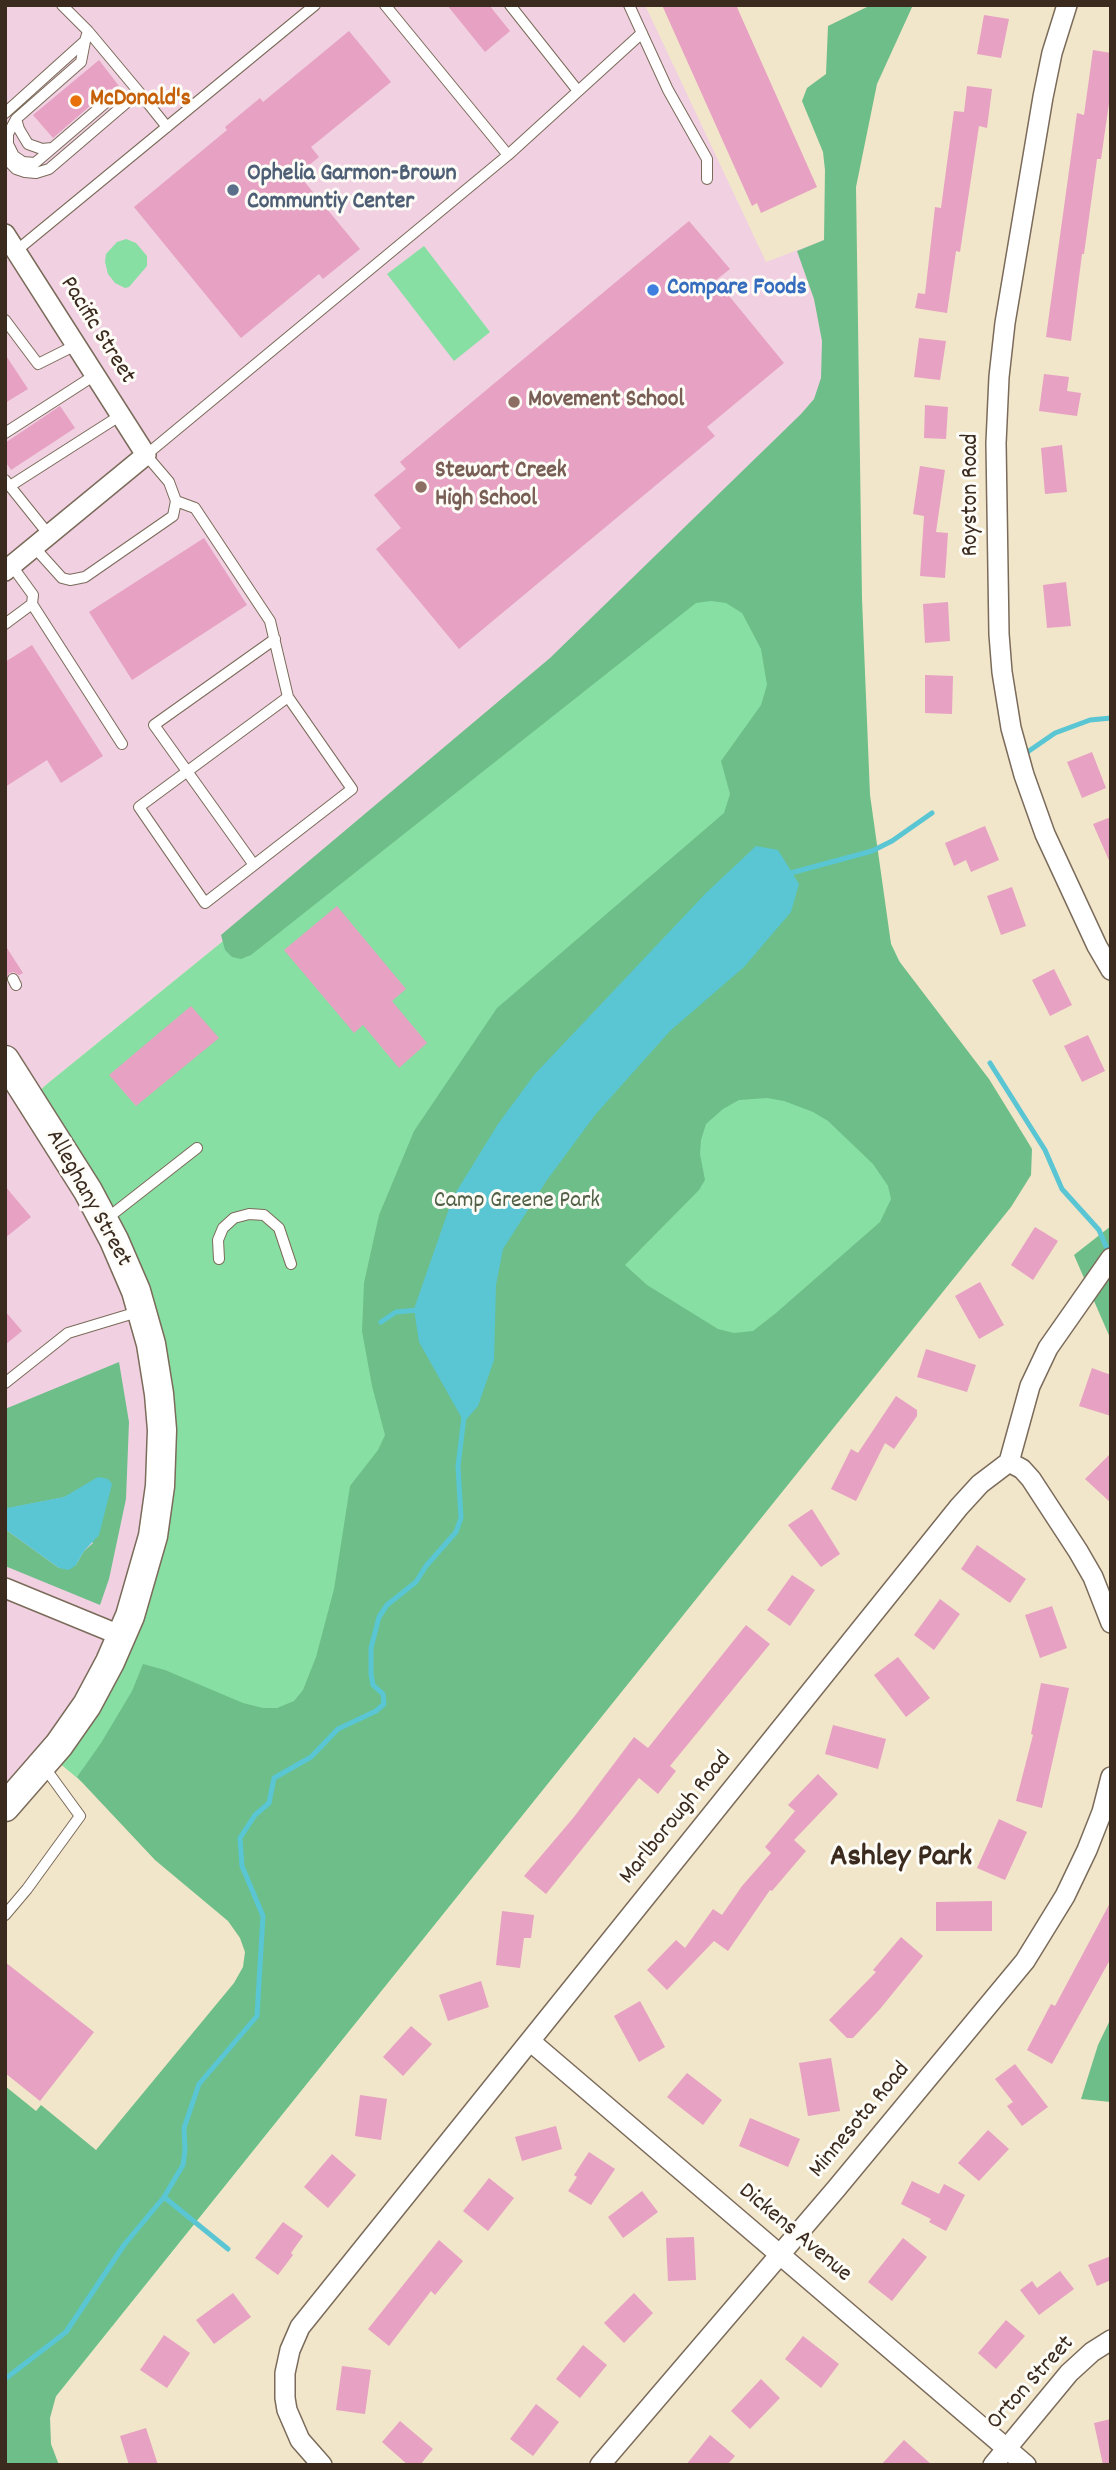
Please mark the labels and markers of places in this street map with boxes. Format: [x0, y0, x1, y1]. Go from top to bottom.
place label: McDonald's [90, 87, 191, 115]
marker: McDonald's [68, 93, 84, 109]
place label: Ophelia Garmon-Brown Communtiy Center [247, 162, 456, 218]
marker: Ophelia Garmon-Brown Communtiy Center [225, 182, 241, 198]
place label: Compare Foods [667, 276, 807, 304]
marker: Compare Foods [645, 282, 661, 298]
place label: Movement School [528, 388, 684, 416]
marker: Movement School [506, 394, 522, 410]
place label: Stewart Creek High School [435, 459, 567, 515]
marker: Stewart Creek High School [413, 479, 429, 495]

